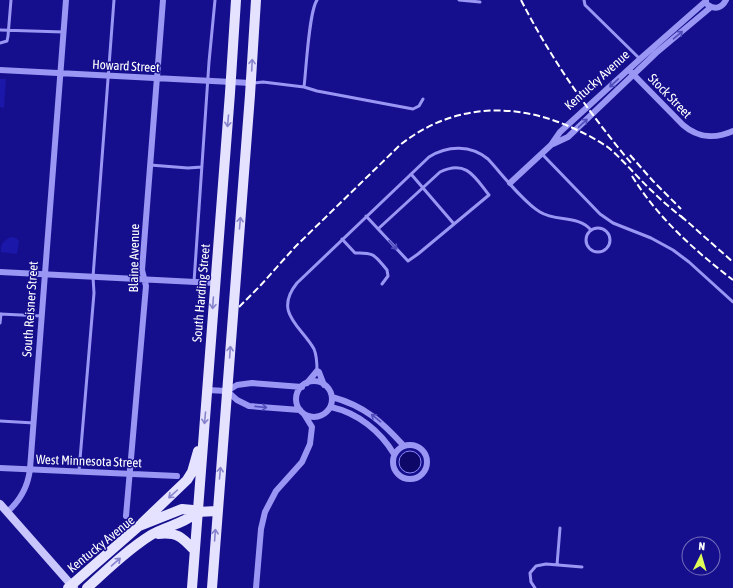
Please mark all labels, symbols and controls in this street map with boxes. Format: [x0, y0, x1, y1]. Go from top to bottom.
one-way arrow [673, 30, 684, 39]
street label: Kentucky Avenue [562, 47, 633, 113]
street label: Howard Street [92, 57, 160, 75]
one-way arrow [248, 59, 255, 72]
street label: Stock Street [645, 71, 695, 122]
one-way arrow [608, 78, 619, 87]
one-way arrow [224, 114, 231, 127]
one-way arrow [578, 118, 588, 128]
one-way arrow [236, 217, 243, 230]
street label: Blaine Avenue [126, 223, 142, 292]
one-way arrow [388, 240, 397, 250]
street label: South Harding Street [189, 243, 213, 343]
street label: South Reisner Street [19, 260, 41, 357]
one-way arrow [210, 296, 217, 309]
one-way arrow [226, 346, 233, 359]
one-way arrow [254, 403, 267, 410]
one-way arrow [201, 411, 208, 424]
one-way arrow [371, 414, 382, 423]
street label: West Minnesota Street [36, 452, 143, 470]
one-way arrow [217, 466, 224, 479]
one-way arrow [168, 489, 178, 498]
street label: Kentucky Avenue [64, 512, 138, 576]
one-way arrow [212, 529, 219, 542]
north arrow [681, 536, 721, 576]
text: N [698, 540, 706, 552]
one-way arrow [110, 558, 120, 567]

